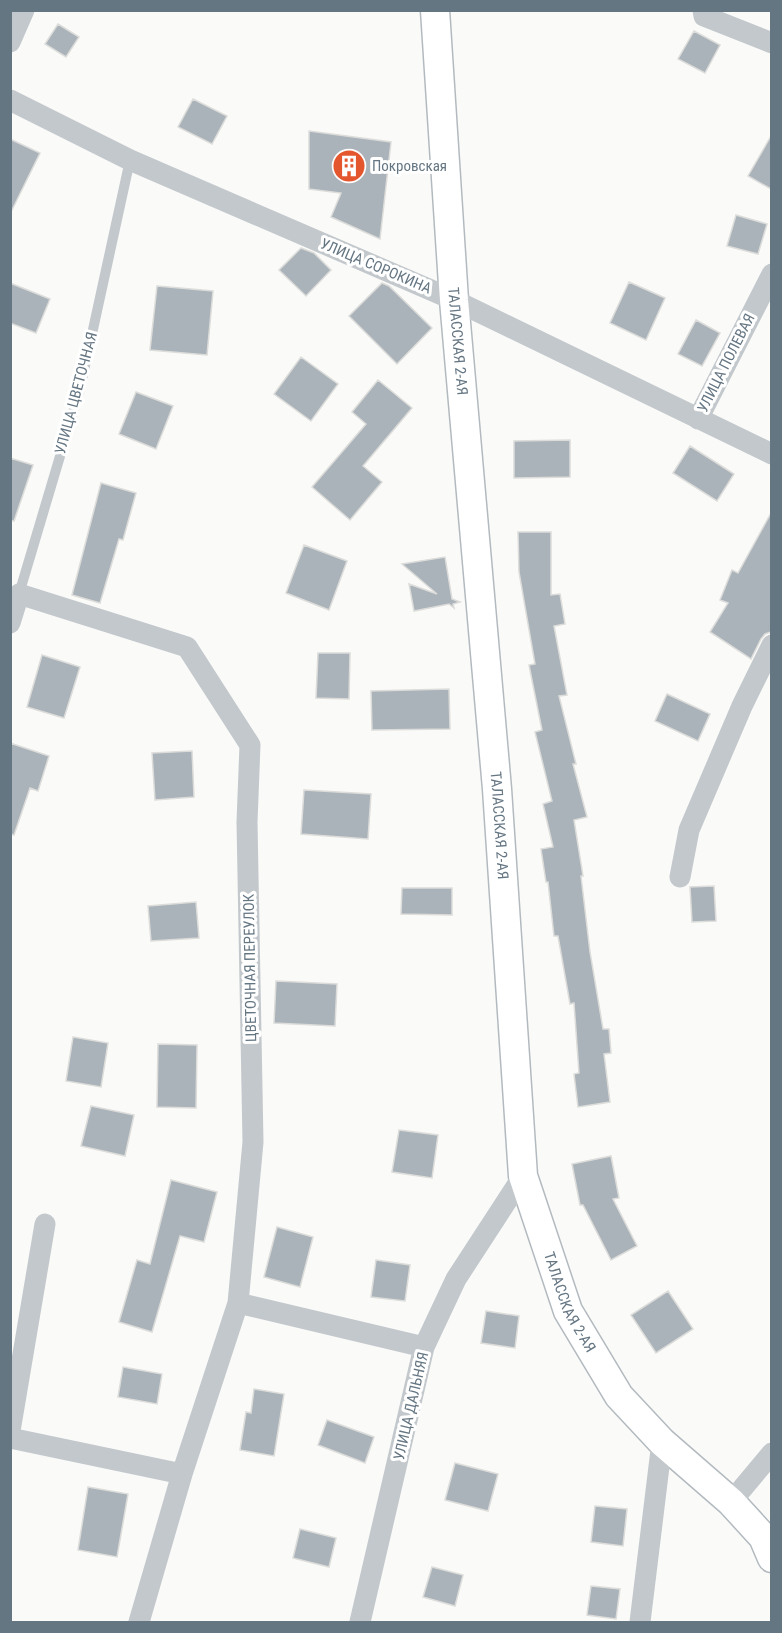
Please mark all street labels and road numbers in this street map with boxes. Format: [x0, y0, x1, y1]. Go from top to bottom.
street label: УЛИЦА СОРОКИНА [318, 235, 435, 298]
street label: ТАЛАССКАЯ 2-АЯ [444, 287, 471, 396]
street label: УЛИЦА ПОЛЕВАЯ [693, 311, 759, 415]
street label: УЛИЦА ЦВЕТОЧНАЯ [51, 330, 101, 456]
street label: ТАЛАССКАЯ 2-АЯ [486, 771, 512, 880]
street label: ЦВЕТОЧНАЯ ПЕРЕУЛОК [240, 893, 260, 1042]
street label: ТАЛАССКАЯ 2-АЯ [540, 1250, 600, 1355]
street label: УЛИЦА ДАЛЬНЯЯ [390, 1350, 432, 1462]

